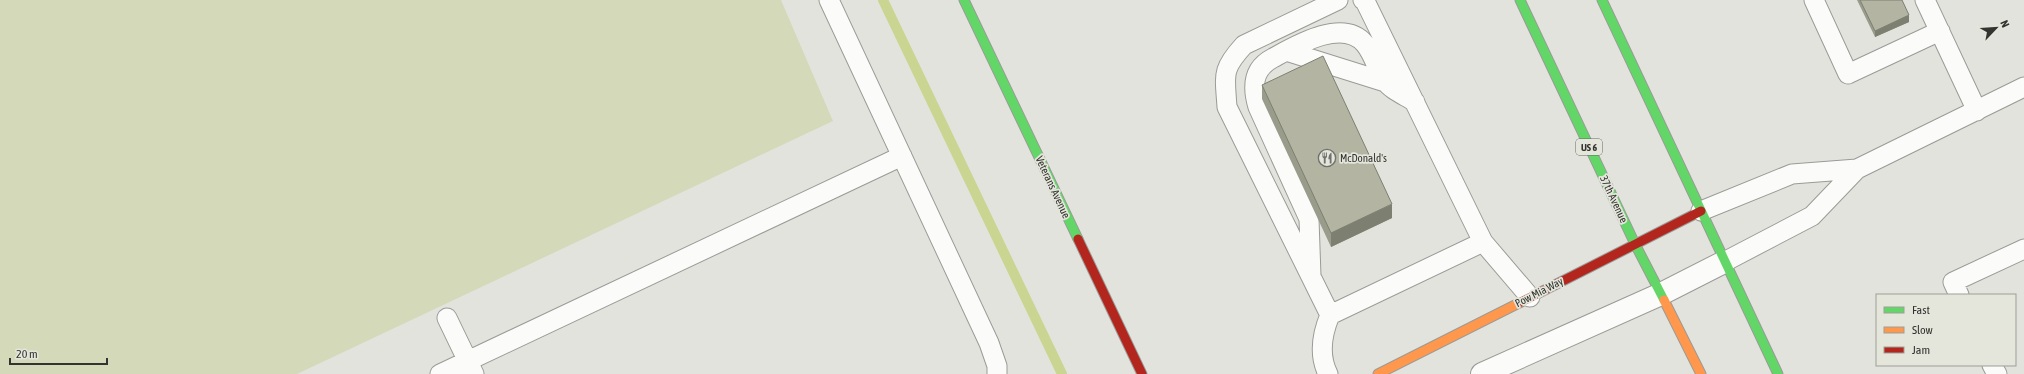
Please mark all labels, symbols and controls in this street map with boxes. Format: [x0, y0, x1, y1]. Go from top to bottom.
north arrow [1976, 8, 2016, 48]
text: N [1998, 18, 2012, 29]
road number: US 6 [1576, 139, 1602, 155]
restaurant icon: McDonald's [1317, 148, 1337, 168]
place label: McDonald's [1340, 152, 1387, 164]
street label: Veterans Avenue [1033, 154, 1073, 220]
street label: 37th Avenue [1598, 173, 1630, 225]
street label: Pow Mia Way [1513, 275, 1565, 309]
legend [1876, 294, 2016, 366]
text: Fast [1912, 303, 1930, 317]
text: Slow [1912, 323, 1933, 337]
scale bar [10, 340, 107, 366]
text: Jam [1912, 343, 1930, 357]
text: 20 m [16, 347, 38, 361]

